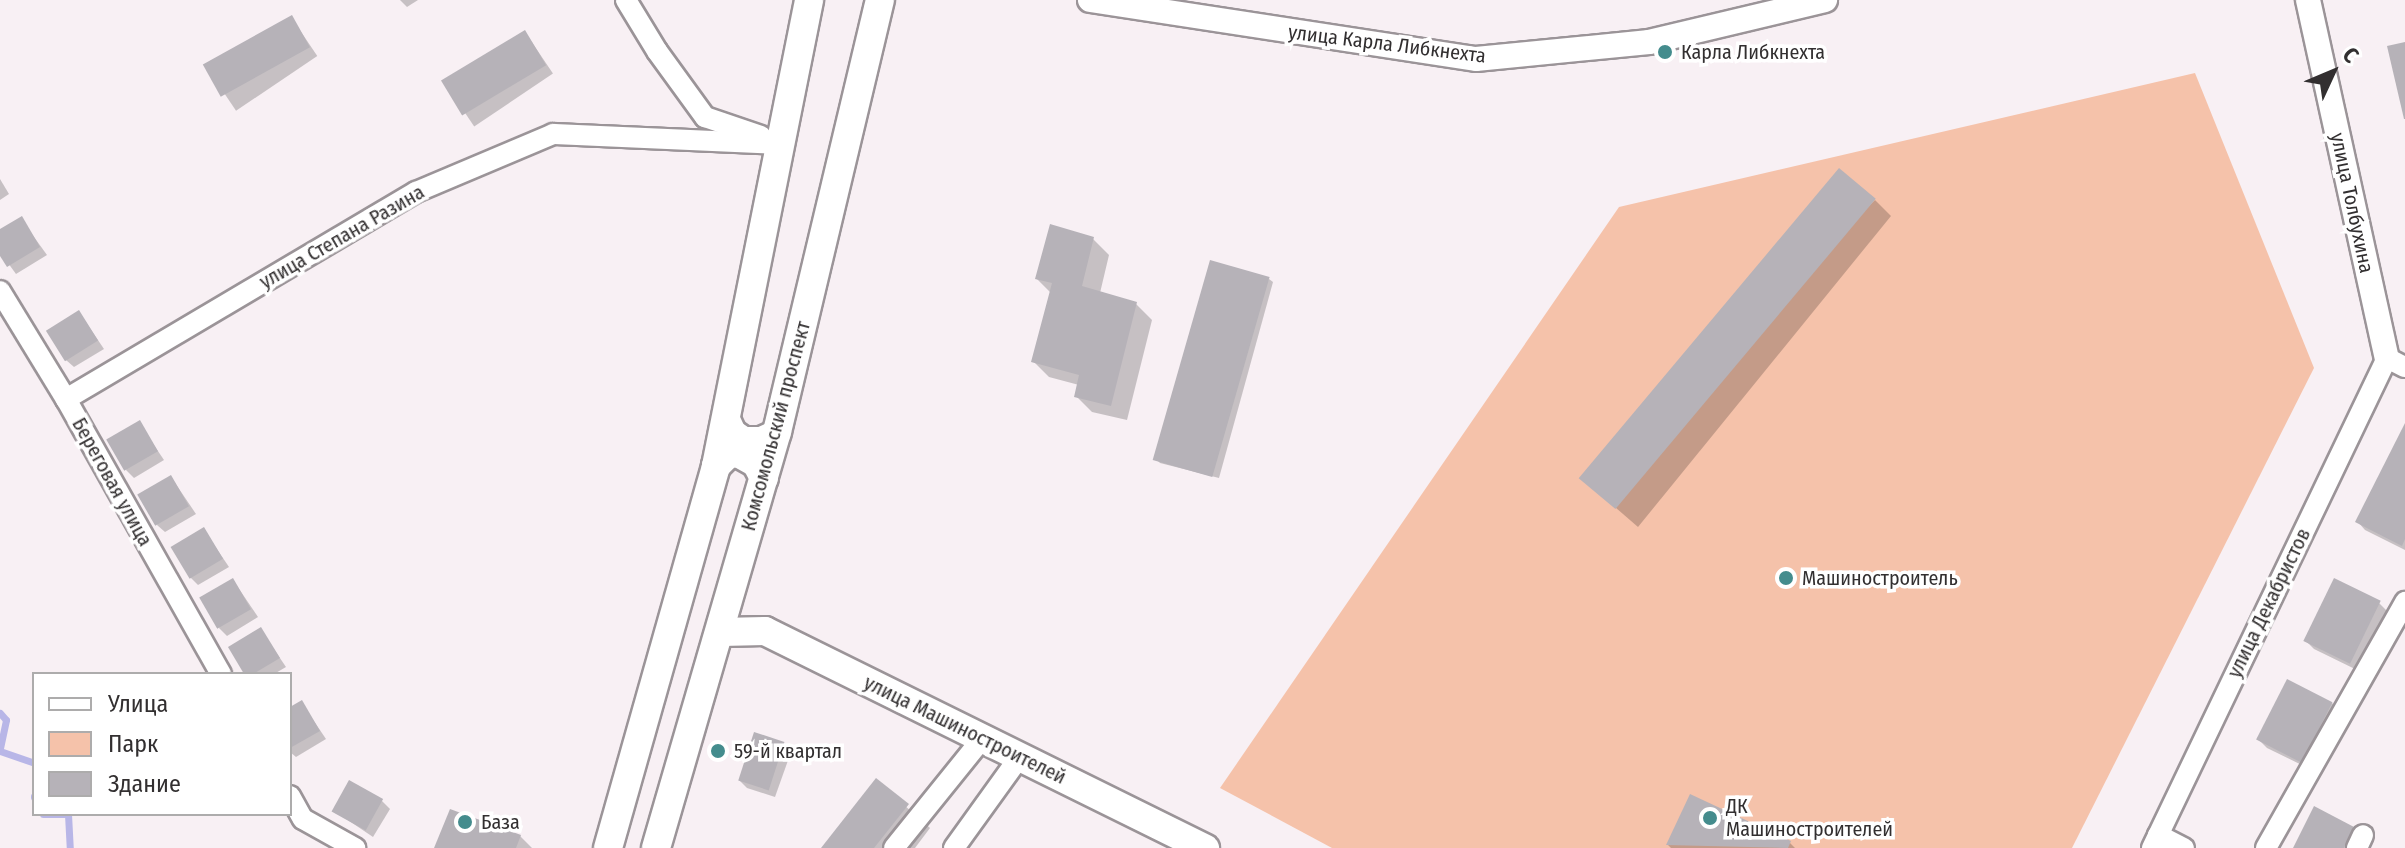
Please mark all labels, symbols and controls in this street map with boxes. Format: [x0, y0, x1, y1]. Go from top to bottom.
street label: улица Карла Либкнехта [1287, 20, 1487, 68]
north arrow [2293, 32, 2373, 112]
place label: Карла Либкнехта [1681, 40, 1825, 64]
text: С [2337, 41, 2364, 69]
marker: Карла Либкнехта [1656, 43, 1674, 61]
street label: улица Толбухина [2325, 131, 2379, 275]
street label: улица Степана Разина [255, 180, 429, 294]
street label: Комсомольский проспект [736, 318, 816, 534]
street label: Береговая улица [67, 414, 157, 550]
street label: улица Декабристов [2222, 524, 2316, 682]
place label: Машиностроитель [1802, 566, 1958, 590]
marker: Машиностроитель [1777, 569, 1795, 587]
street label: улица Машиностроителей [860, 671, 1070, 789]
legend [32, 672, 292, 816]
text: Улица [108, 690, 168, 718]
text: Парк [108, 730, 158, 758]
place label: 59-й квартал [734, 739, 842, 763]
marker: 59-й квартал [709, 742, 727, 760]
text: Здание [108, 770, 181, 798]
place label: ДК Машиностроителей [1726, 794, 1893, 841]
marker: ДК Машиностроителей [1701, 809, 1719, 827]
place label: База [481, 810, 520, 834]
marker: База [456, 813, 474, 831]

